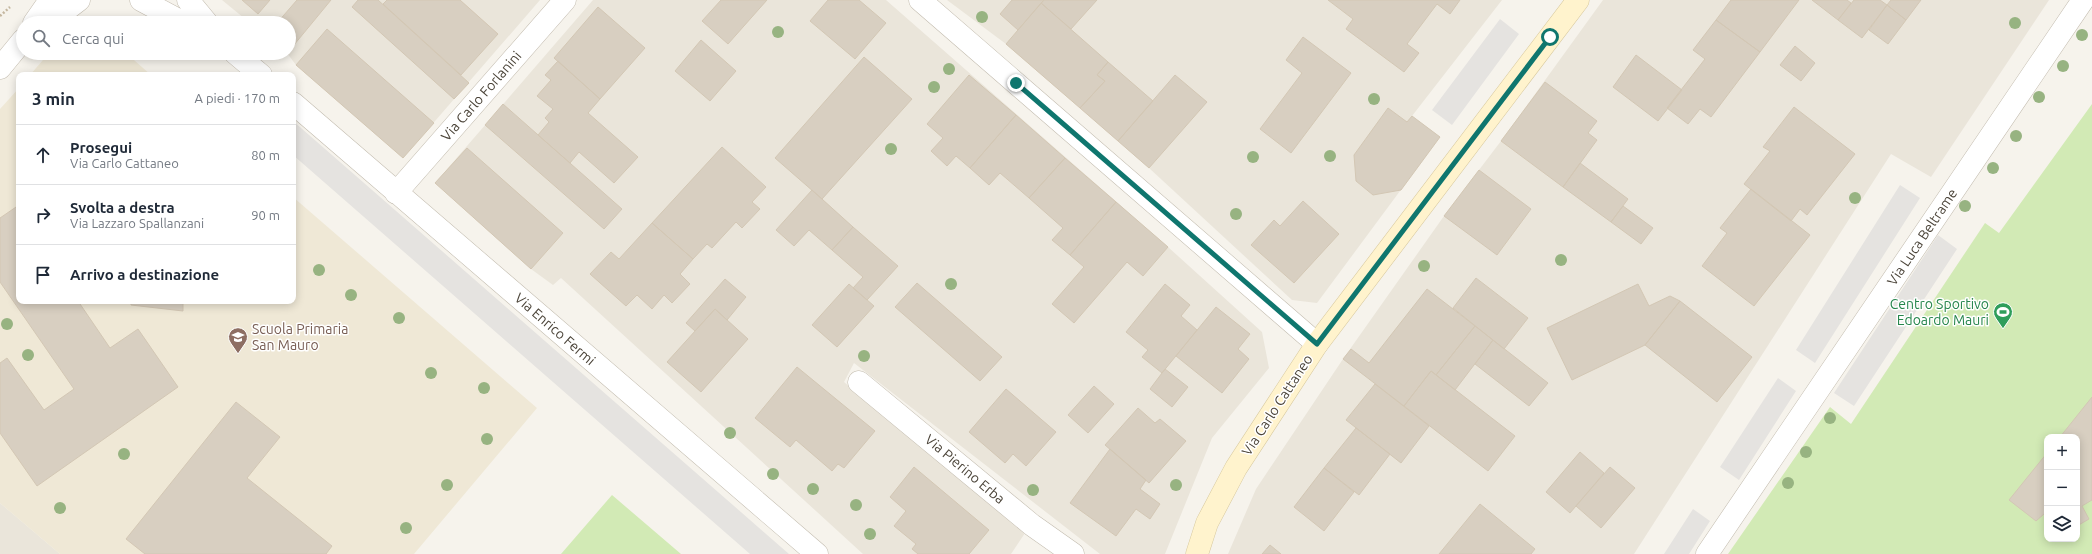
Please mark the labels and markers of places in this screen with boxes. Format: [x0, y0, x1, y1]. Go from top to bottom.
place label: Centro Sportivo Edoardo Mauri [1890, 296, 1989, 328]
sports icon: Centro Sportivo Edoardo Mauri [1992, 301, 2014, 329]
place label: Scuola Primaria San Mauro [252, 321, 348, 353]
school or university icon: Scuola Primaria San Mauro [227, 326, 249, 354]

